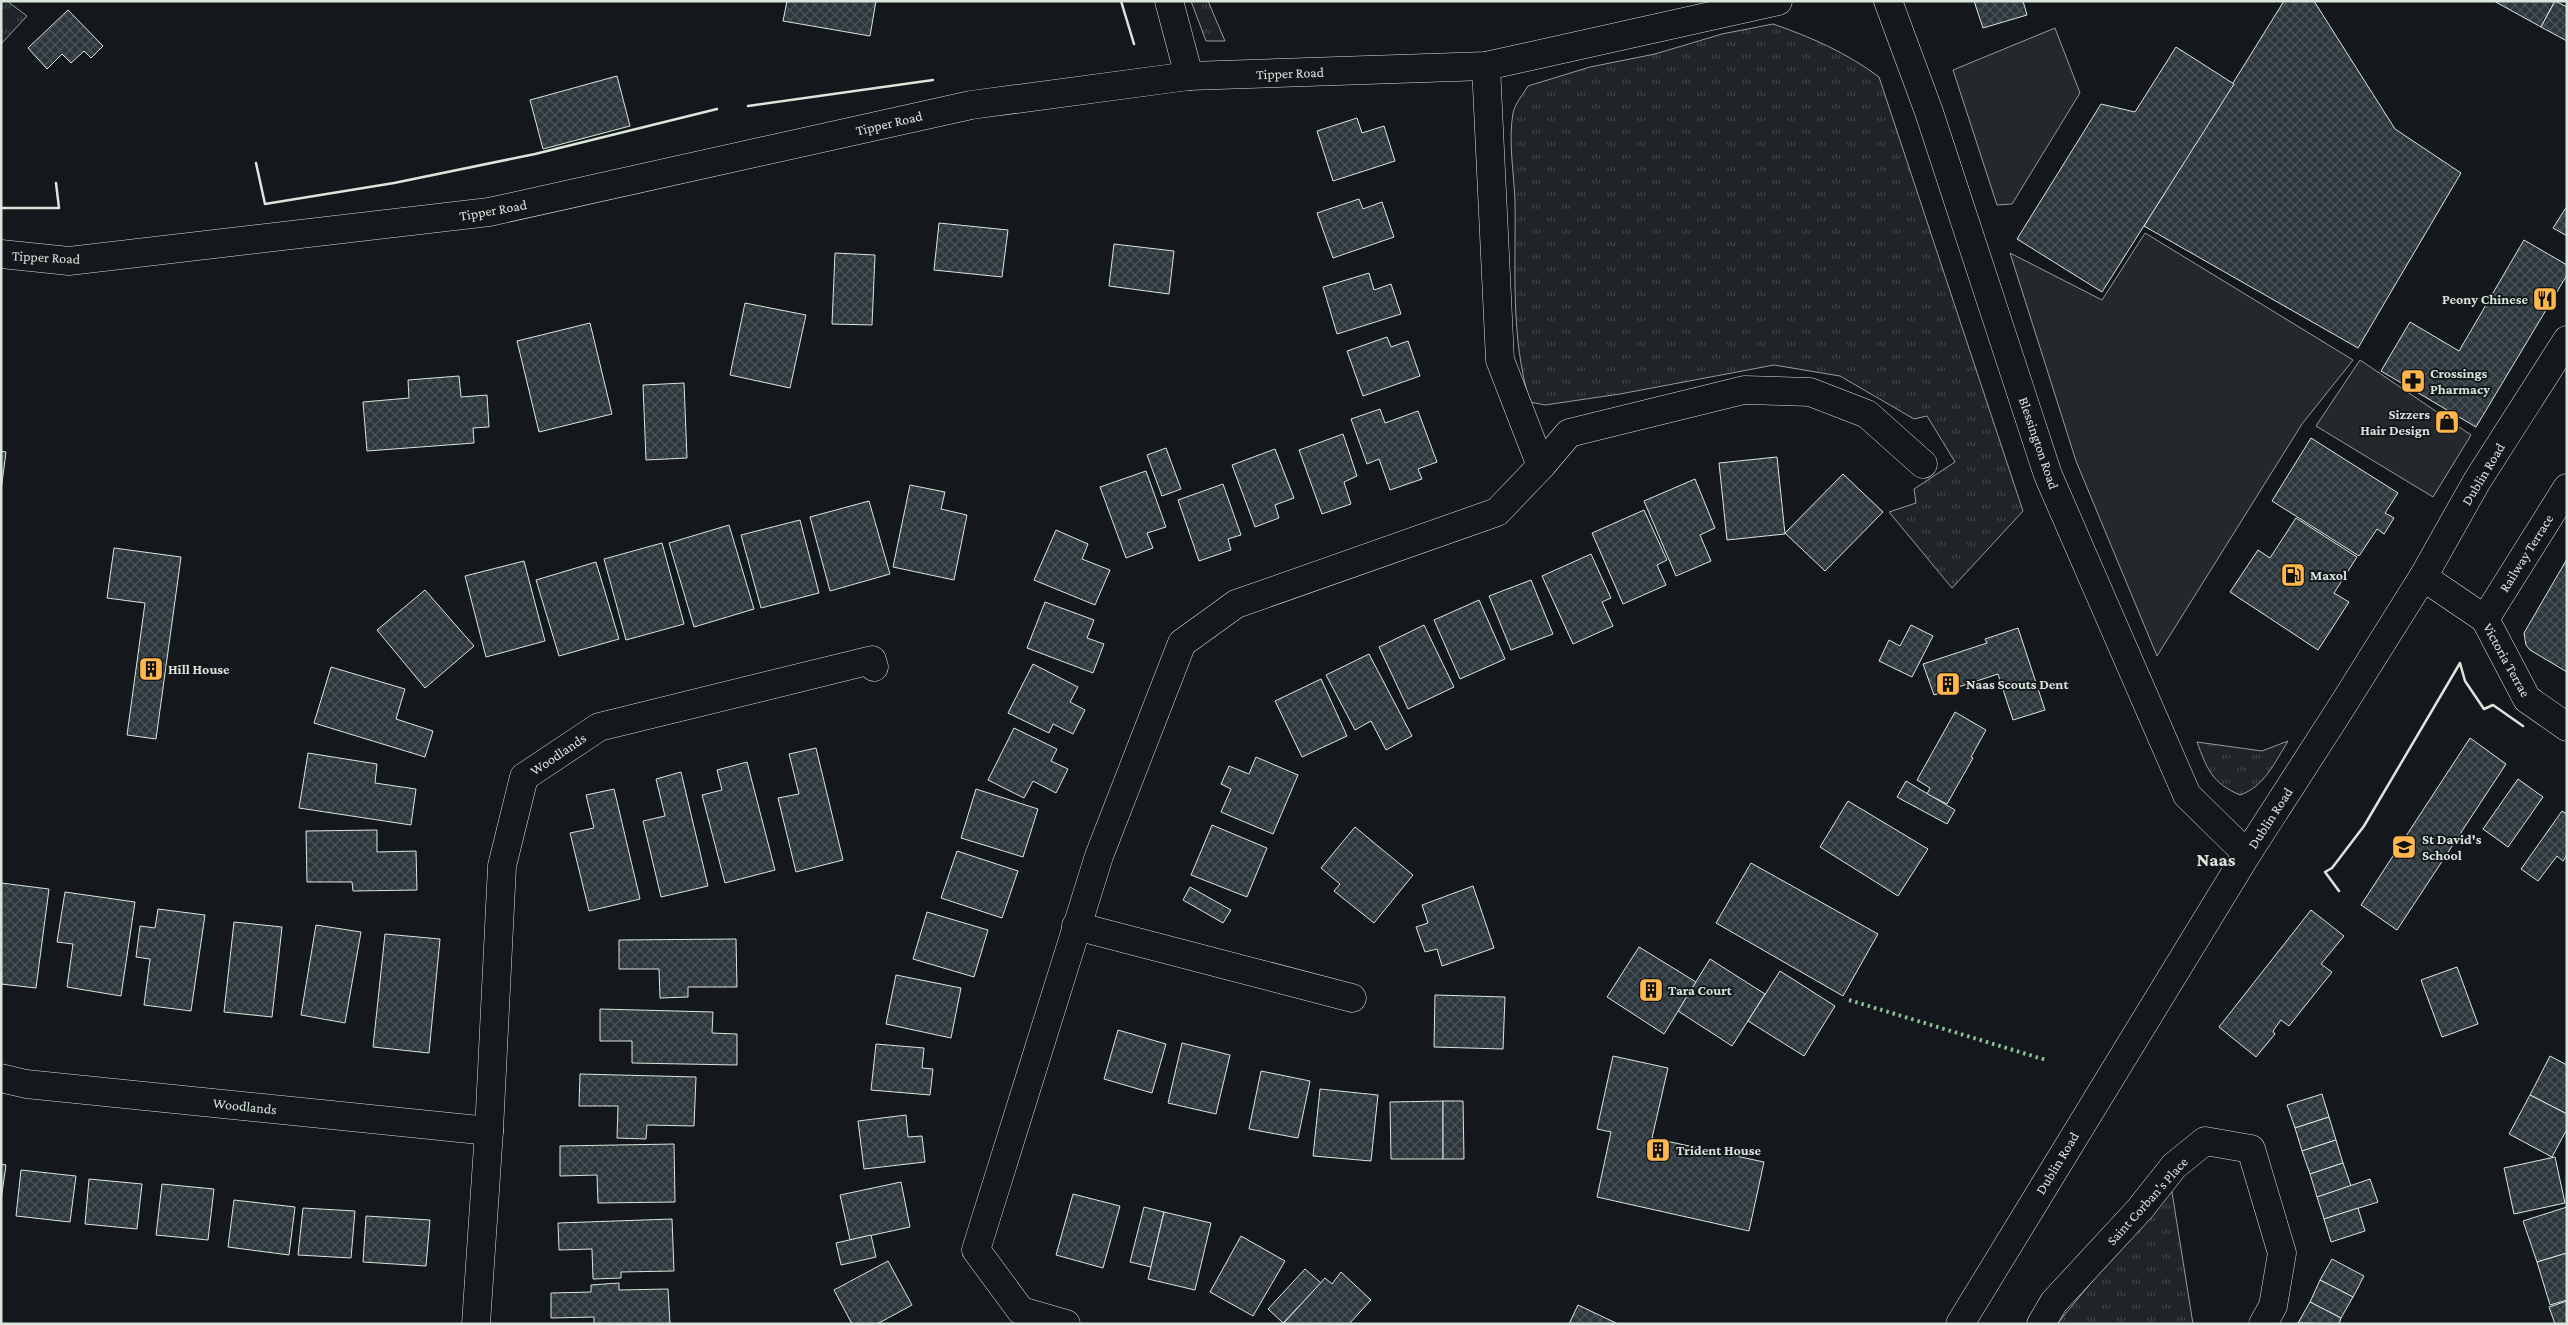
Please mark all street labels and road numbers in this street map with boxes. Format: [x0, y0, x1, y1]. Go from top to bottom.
street label: Tipper Road [1256, 64, 1325, 82]
street label: Tipper Road [854, 107, 925, 138]
street label: Tipper Road [458, 196, 529, 224]
street label: Tipper Road [12, 247, 81, 267]
street label: Blessington Road [2016, 395, 2062, 492]
street label: Dublin Road [2458, 439, 2508, 508]
street label: Railway Terrace [2496, 511, 2556, 595]
street label: Victoria Terrae [2480, 620, 2534, 700]
street label: Woodlands [527, 729, 589, 779]
street label: Dublin Road [2244, 784, 2296, 852]
street label: Woodlands [212, 1095, 278, 1117]
street label: Dublin Road [2032, 1128, 2082, 1197]
street label: Saint Corban's Place [2103, 1154, 2191, 1248]

